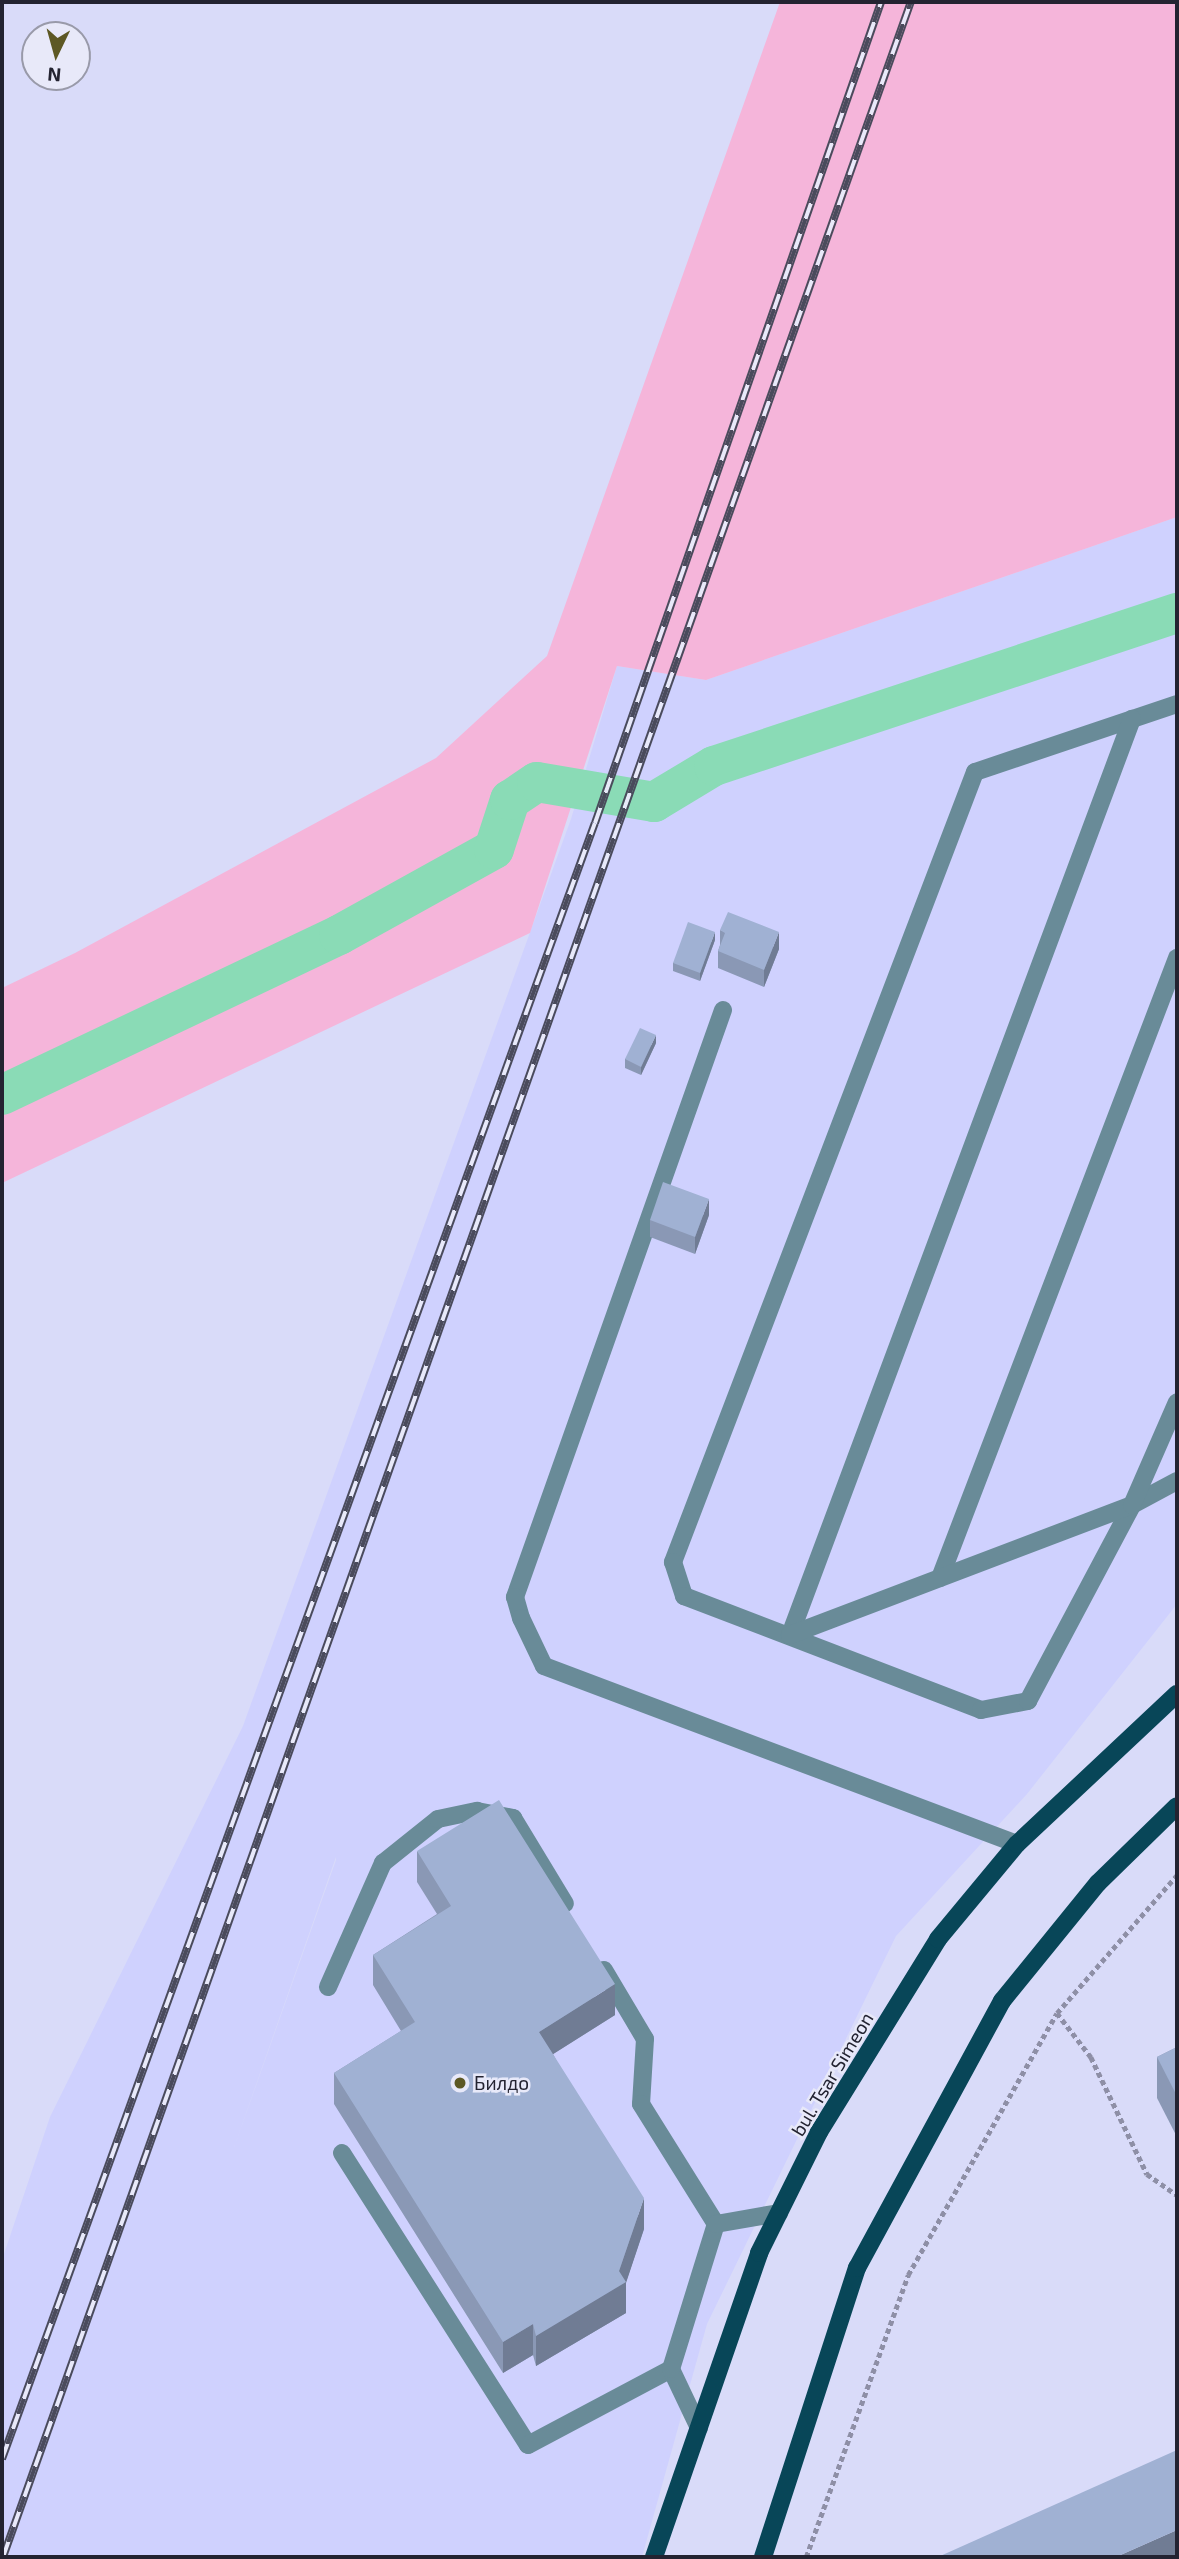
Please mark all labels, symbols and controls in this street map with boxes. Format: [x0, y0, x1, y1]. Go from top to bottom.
north arrow [21, 21, 91, 91]
text: N [46, 63, 62, 87]
street label: bul. Tsar Simeon [786, 2008, 878, 2140]
place label: Билдо [474, 2072, 529, 2094]
marker: Билдо [452, 2075, 468, 2091]

